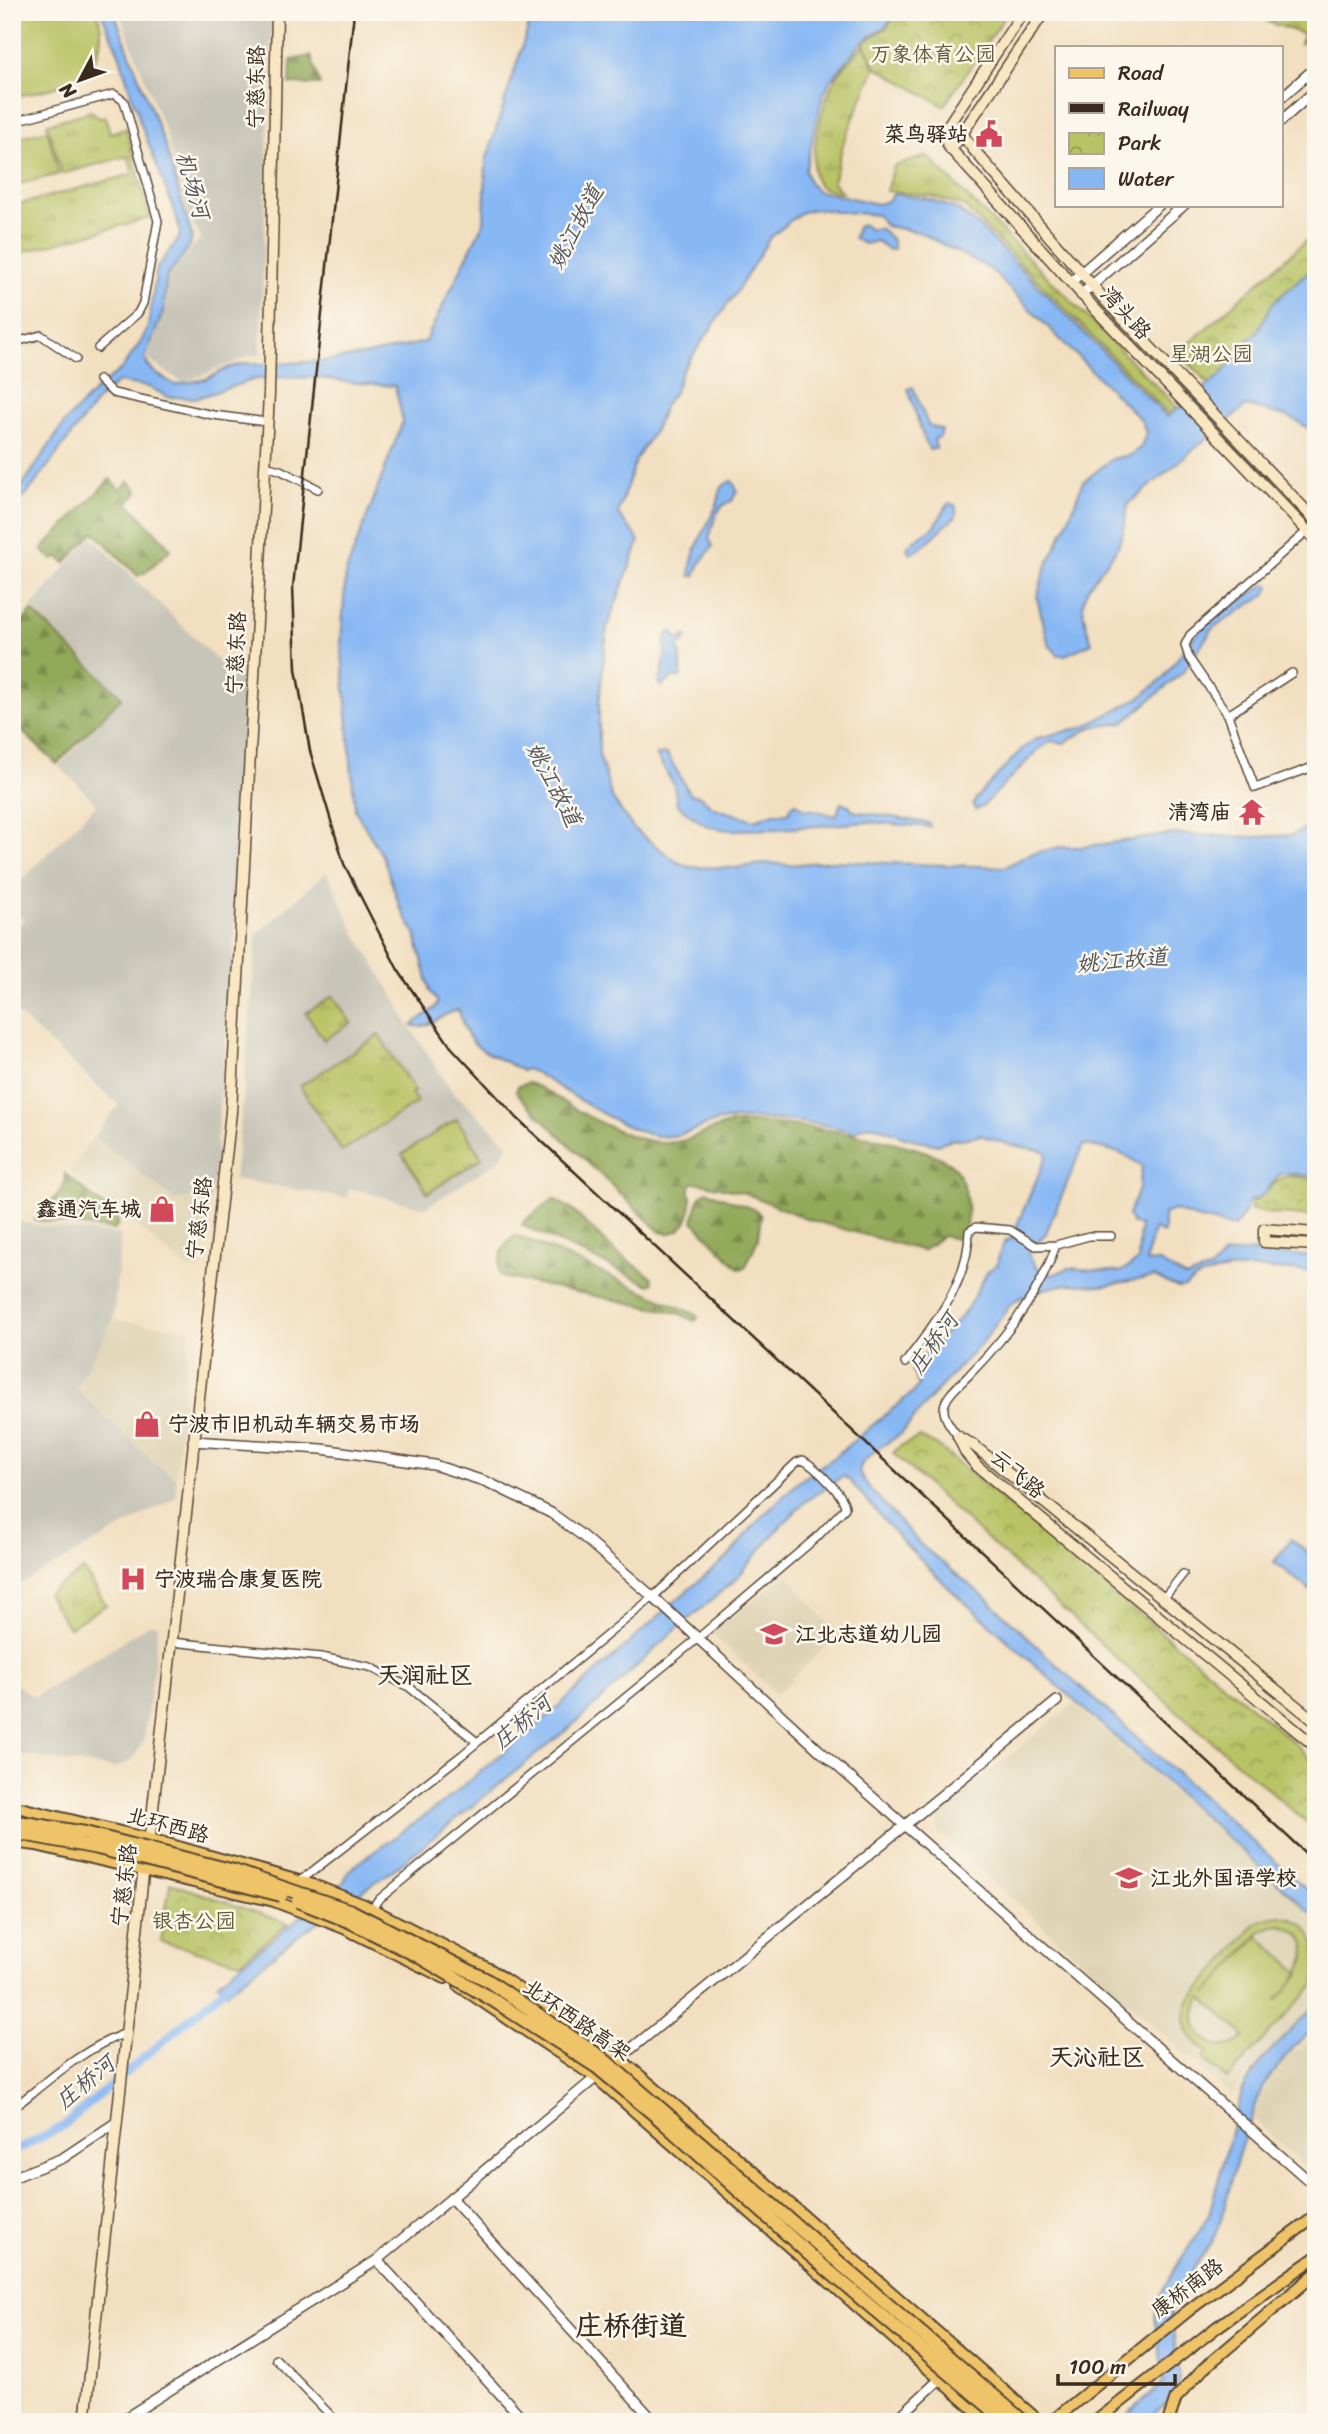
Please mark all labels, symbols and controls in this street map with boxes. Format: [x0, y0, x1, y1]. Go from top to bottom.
park label: 万象体育公园 [870, 35, 996, 73]
street label: 宁慈东路 [236, 45, 276, 129]
north arrow [46, 46, 116, 116]
legend [1055, 46, 1282, 206]
text: Road [1118, 54, 1165, 92]
text: N [50, 74, 85, 107]
text: Railway [1118, 90, 1189, 128]
place label: 菜鸟驿站 [884, 115, 968, 153]
public building icon: 菜鸟驿站 [974, 119, 1004, 149]
text: Park [1118, 124, 1161, 162]
water label: 机场河 [163, 146, 223, 228]
text: Water [1118, 160, 1175, 198]
water label: 姚江故道 [536, 175, 616, 277]
street label: 湾头路 [1091, 277, 1161, 349]
park label: 星湖公园 [1169, 335, 1253, 373]
street label: 宁慈东路 [215, 610, 257, 696]
water label: 姚江故道 [514, 734, 594, 836]
place label: 清湾庙 [1168, 793, 1231, 831]
temple icon: 清湾庙 [1237, 797, 1267, 827]
water label: 姚江故道 [1074, 936, 1172, 985]
street label: 宁慈东路 [175, 1174, 223, 1262]
place label: 鑫通汽车城 [36, 1190, 141, 1228]
shop icon: 鑫通汽车城 [147, 1194, 177, 1224]
water label: 庄桥河 [897, 1300, 972, 1383]
place label: 宁波市旧机动车辆交易市场 [168, 1405, 420, 1443]
shop icon: 宁波市旧机动车辆交易市场 [132, 1409, 162, 1439]
street label: 云飞路 [982, 1439, 1054, 1509]
place label: 宁波瑞合康复医院 [154, 1560, 322, 1598]
hospital icon: 宁波瑞合康复医院 [118, 1564, 148, 1594]
place label: 江北志道幼儿园 [795, 1615, 942, 1653]
school or university icon: 江北志道幼儿园 [759, 1619, 789, 1649]
district label: 天润社区 [377, 1654, 473, 1696]
water label: 庄桥河 [483, 1682, 565, 1760]
street label: 北环西路 [123, 1796, 213, 1854]
street label: 宁慈东路 [100, 1841, 148, 1929]
place label: 江北外国语学校 [1150, 1859, 1297, 1897]
school or university icon: 江北外国语学校 [1114, 1863, 1144, 1893]
park label: 银杏公园 [152, 1902, 236, 1940]
street label: 北环西路高架 [514, 1968, 640, 2072]
district label: 天沁社区 [1049, 2036, 1145, 2078]
water label: 庄桥河 [46, 2042, 128, 2120]
street label: 康桥南路 [1142, 2248, 1232, 2328]
district label: 庄桥街道 [575, 2301, 687, 2350]
scale bar [1058, 2343, 1176, 2387]
text: 100 m [1069, 2348, 1126, 2386]

